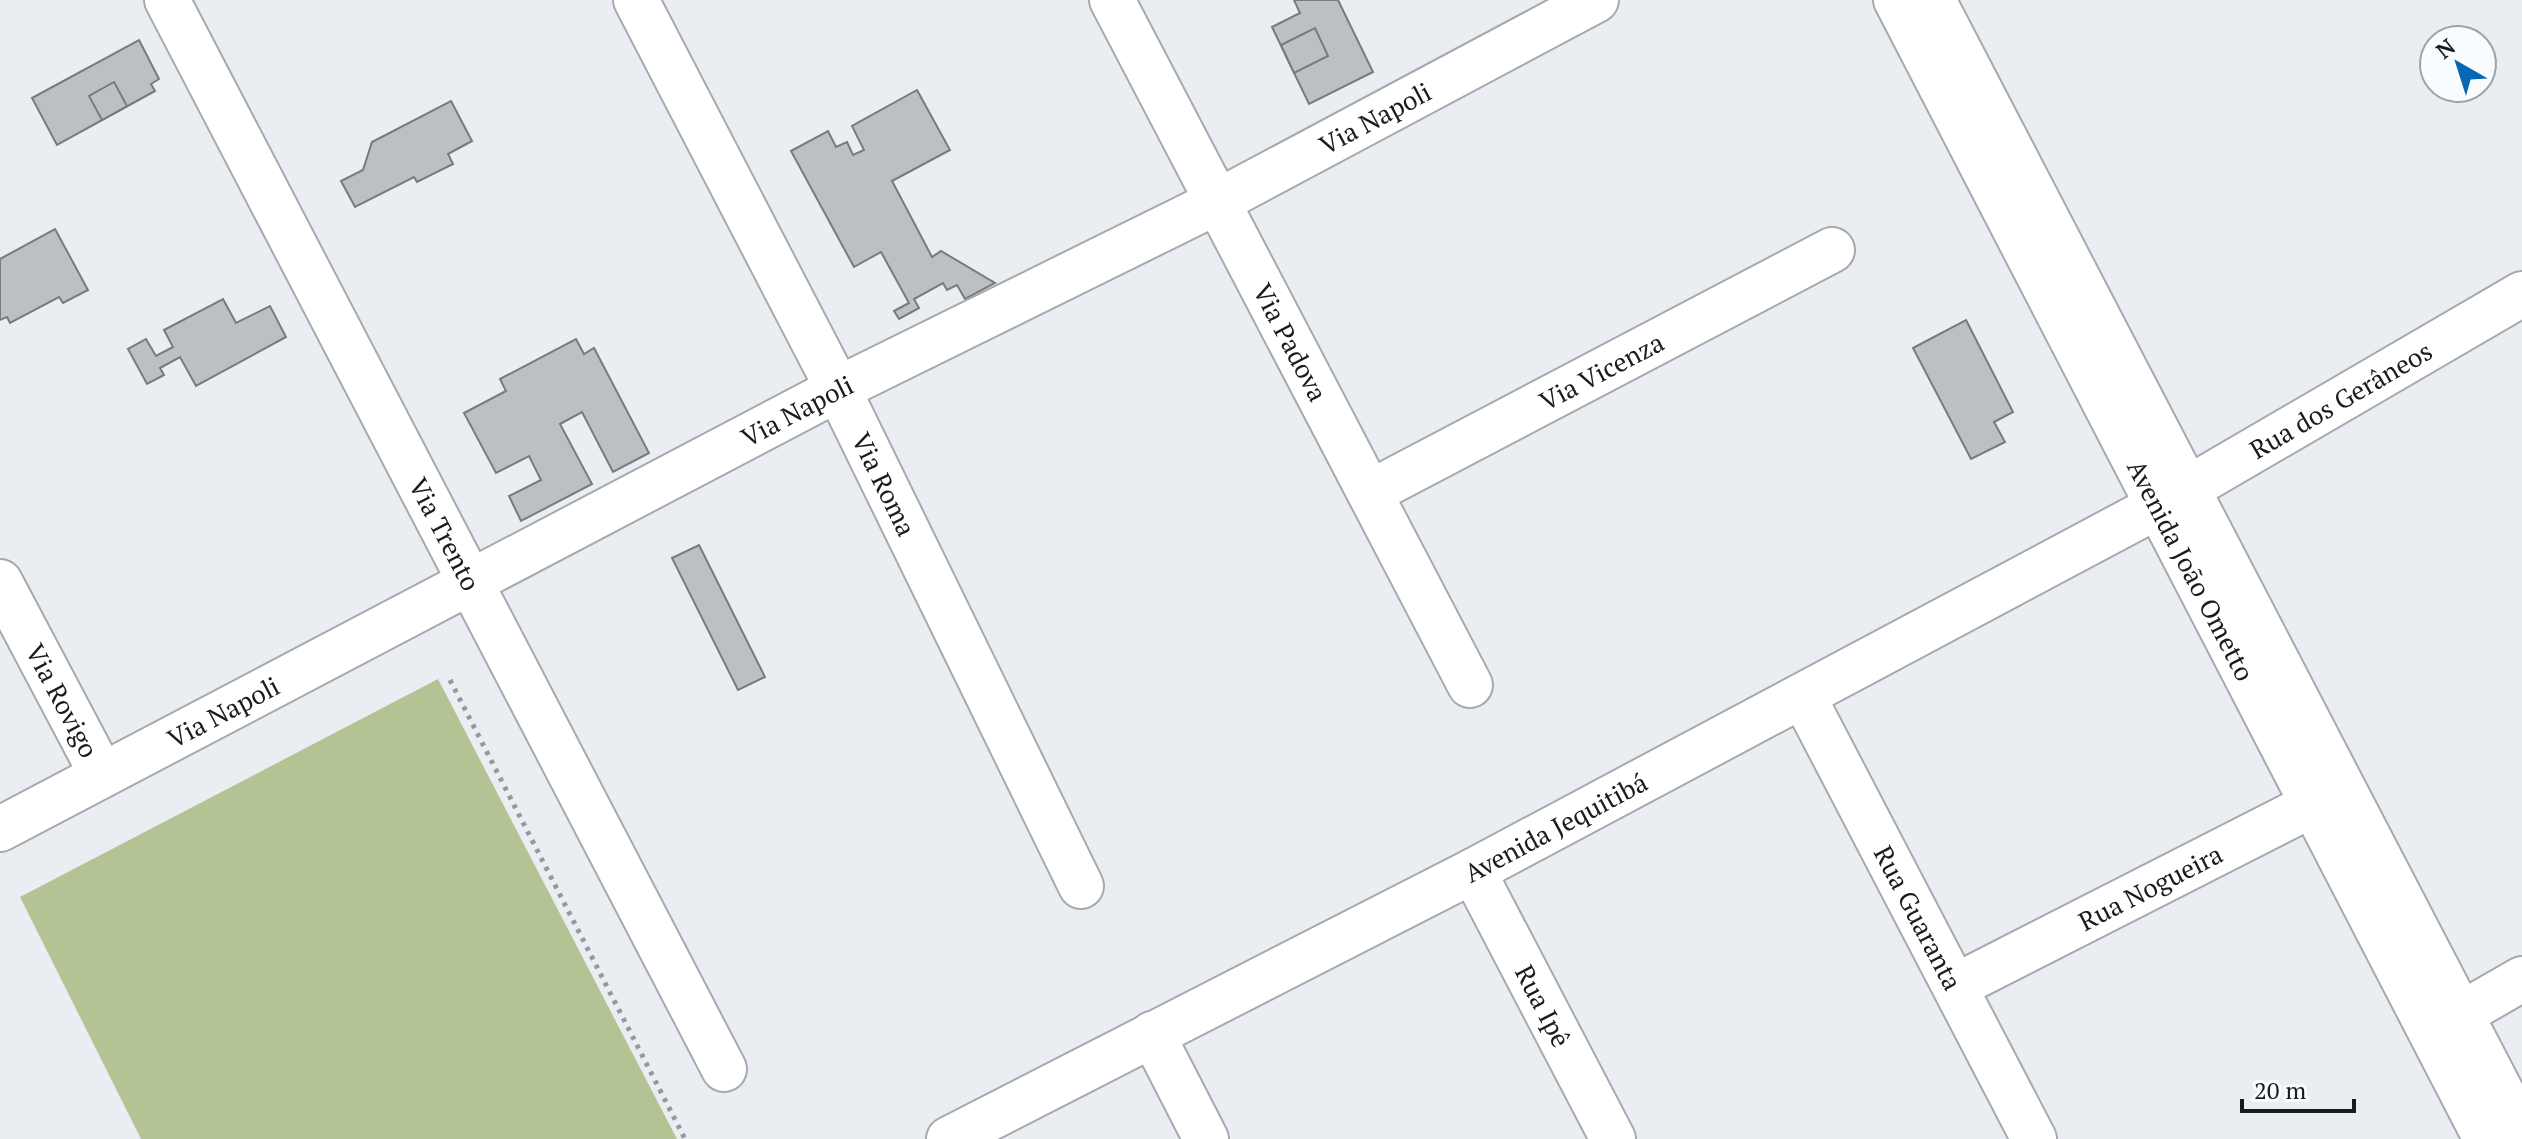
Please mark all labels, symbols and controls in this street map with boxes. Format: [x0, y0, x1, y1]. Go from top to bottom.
north arrow [2418, 24, 2498, 104]
text: N [2429, 31, 2461, 65]
street label: Via Napoli [1313, 74, 1437, 162]
street label: Via Padova [1246, 277, 1336, 407]
street label: Via Vicenza [1533, 324, 1669, 418]
street label: Rua dos Gerâneos [2243, 333, 2438, 466]
street label: Via Napoli [735, 367, 859, 454]
street label: Via Roma [845, 427, 924, 541]
street label: Avenida João Ometto [2120, 454, 2263, 686]
street label: Via Trento [402, 471, 489, 596]
street label: Via Rovigo [19, 638, 107, 763]
street label: Via Napoli [161, 668, 285, 755]
street label: Avenida Jequitibá [1458, 764, 1653, 890]
street label: Rua Nogueira [2073, 836, 2228, 938]
street label: Rua Guaranta [1867, 840, 1970, 996]
street label: Rua Ipê [1508, 959, 1579, 1053]
scale bar [2242, 1063, 2354, 1113]
text: 20 m [2254, 1074, 2306, 1106]

